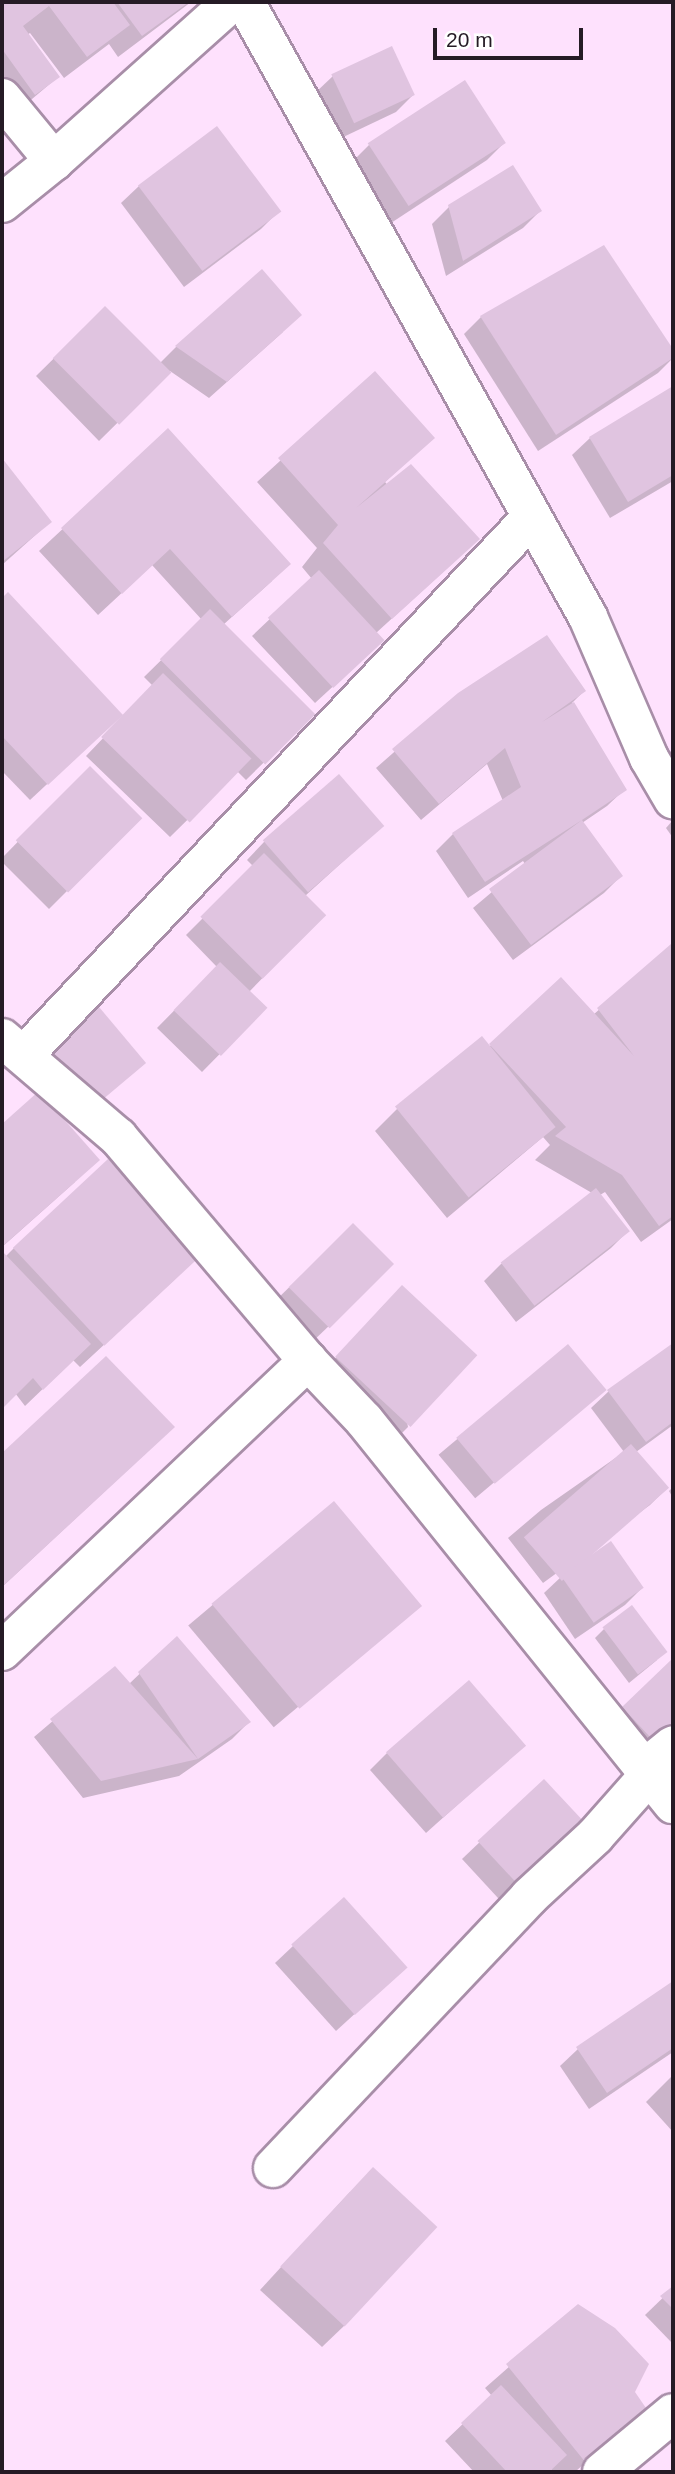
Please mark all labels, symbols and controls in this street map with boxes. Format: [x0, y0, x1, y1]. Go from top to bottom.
scale bar [437, 14, 588, 58]
text: 20 m [446, 28, 493, 51]

